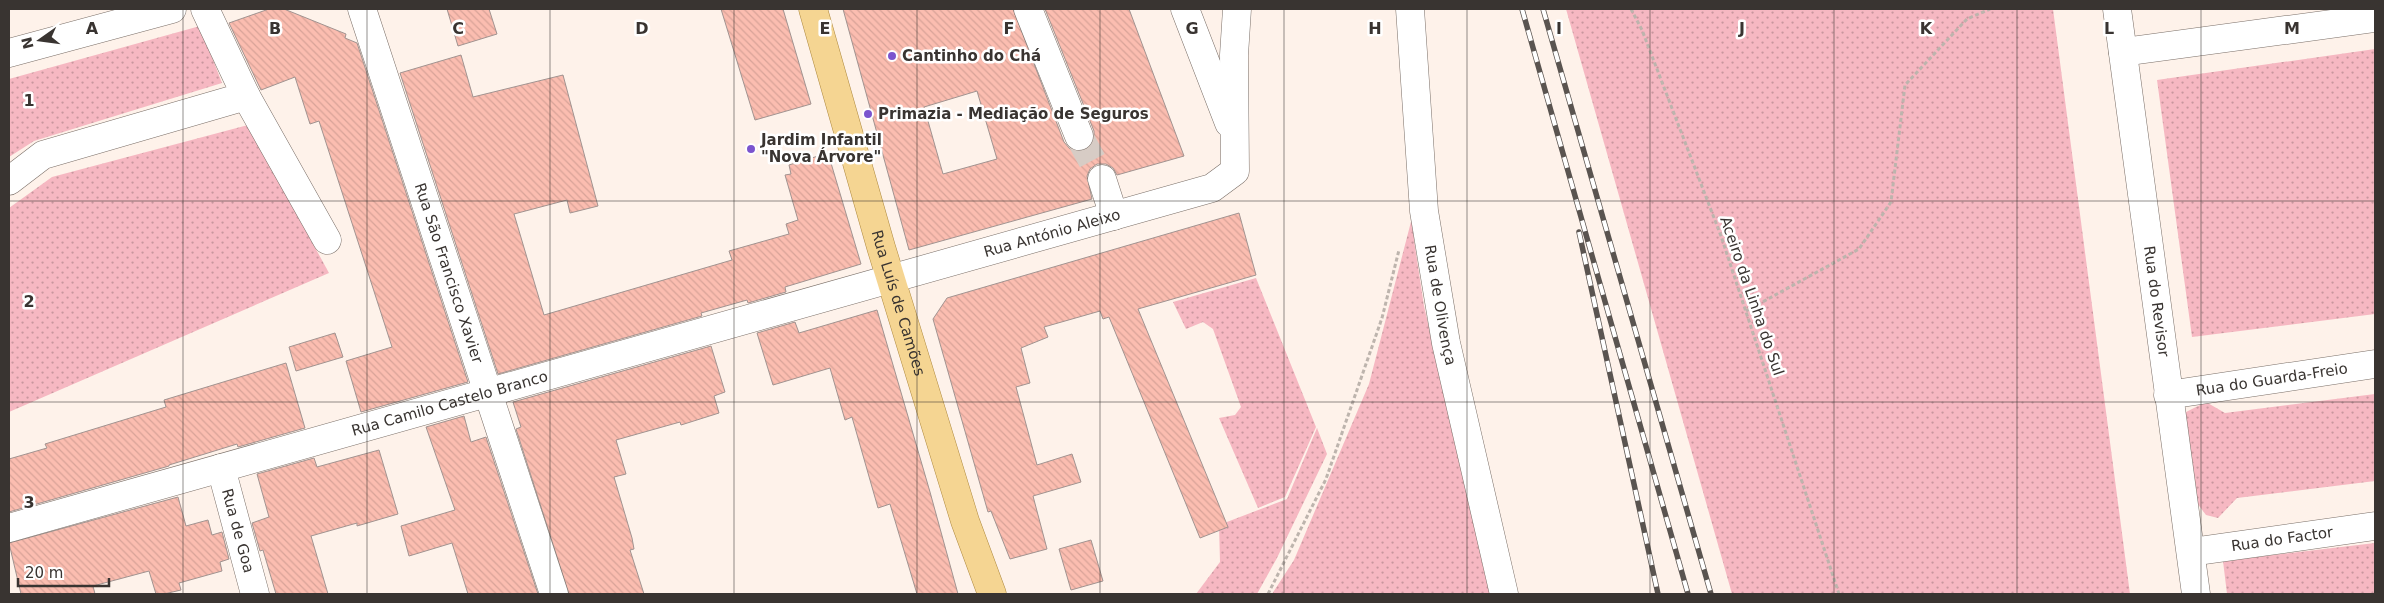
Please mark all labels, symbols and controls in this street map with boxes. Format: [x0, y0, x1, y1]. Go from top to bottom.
north arrow [15, 15, 65, 65]
text: A [86, 19, 99, 38]
text: B [269, 19, 281, 38]
text: C [452, 19, 464, 38]
text: D [635, 19, 649, 38]
text: E [820, 19, 830, 38]
text: F [1004, 19, 1014, 38]
text: G [1185, 19, 1199, 38]
text: H [1368, 19, 1382, 38]
text: I [1556, 19, 1562, 38]
text: J [1738, 19, 1745, 38]
text: K [1920, 19, 1933, 38]
text: L [2104, 19, 2114, 38]
text: M [2284, 19, 2300, 38]
text: N [18, 36, 37, 51]
place label: Cantinho do Chá [902, 47, 1041, 65]
marker: Cantinho do Chá [886, 50, 898, 62]
text: 1 [23, 91, 35, 110]
place label: Primazia - Mediação de Seguros [878, 105, 1149, 123]
marker: Primazia - Mediação de Seguros [862, 108, 874, 120]
place label: Jardim Infantil "Nova Árvore" [760, 131, 882, 166]
marker: Jardim Infantil "Nova Árvore" [745, 143, 757, 155]
street label: Rua São Francisco Xavier [411, 181, 487, 366]
street label: Rua António Aleixo [982, 205, 1123, 261]
street label: Aceiro da Linha do Sul [1716, 214, 1788, 378]
street label: Rua Luís de Camões [868, 228, 929, 378]
street label: Rua de Olivença [1421, 244, 1460, 367]
street label: Rua do Revisor [2140, 245, 2173, 359]
text: 2 [23, 292, 35, 311]
street label: Rua do Guarda-Freio [2195, 359, 2349, 400]
street label: Rua Camilo Castelo Branco [349, 367, 550, 440]
street label: Rua de Goa [218, 487, 258, 575]
text: 3 [23, 493, 35, 512]
street label: Rua do Factor [2230, 523, 2335, 555]
scale bar [18, 556, 109, 588]
text: 20 m [25, 564, 63, 582]

